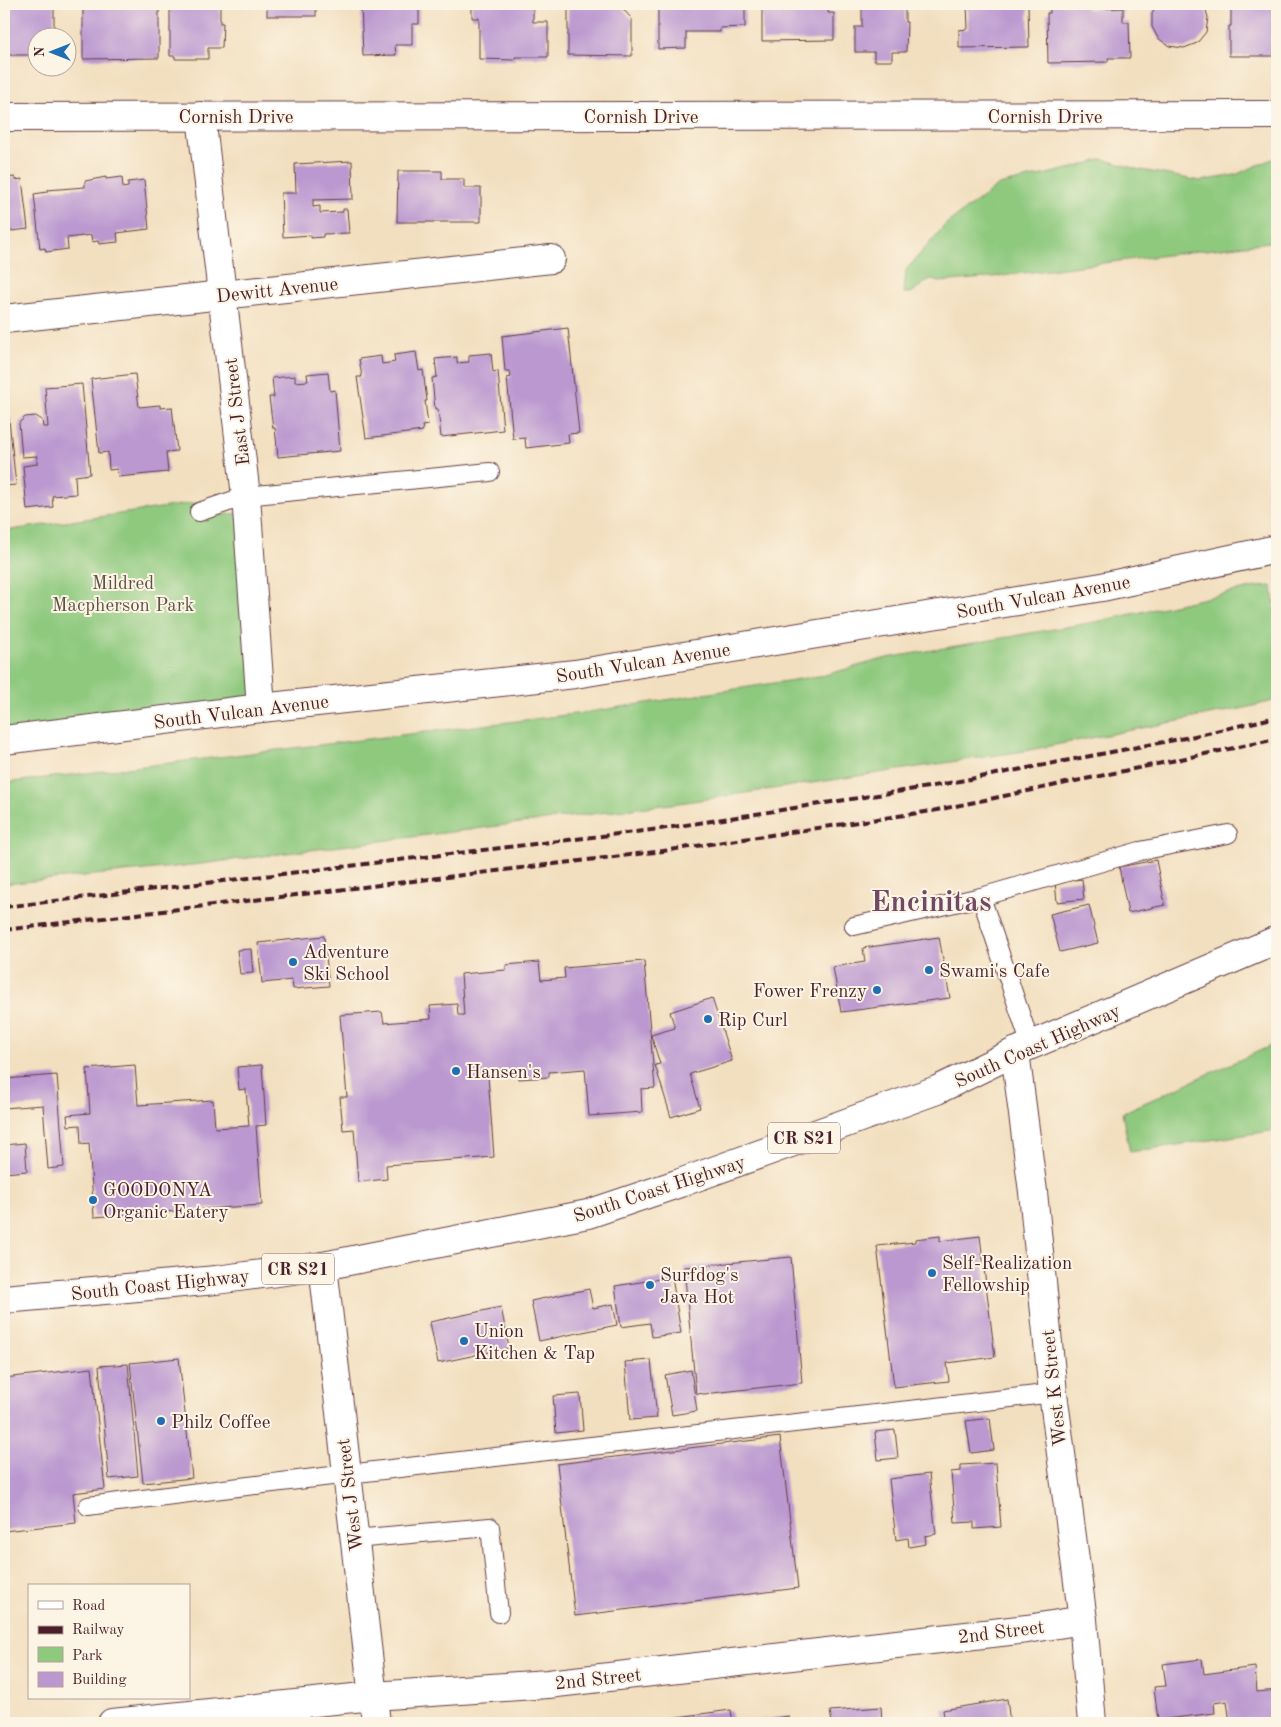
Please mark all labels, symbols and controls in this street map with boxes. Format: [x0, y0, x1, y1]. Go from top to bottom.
north arrow [28, 28, 78, 78]
text: N [33, 46, 47, 57]
street label: Cornish Drive [179, 109, 293, 128]
street label: Cornish Drive [584, 109, 698, 128]
street label: Cornish Drive [988, 109, 1102, 128]
street label: Dewitt Avenue [215, 276, 339, 307]
street label: East J Street [222, 357, 255, 467]
street label: South Vulcan Avenue [955, 574, 1132, 623]
park label: Mildred Macpherson Park [52, 575, 194, 616]
street label: South Vulcan Avenue [555, 641, 732, 688]
street label: South Vulcan Avenue [153, 693, 330, 734]
district label: Encinitas [871, 889, 991, 918]
place label: Adventure Ski School [303, 944, 390, 985]
marker: Adventure Ski School [287, 956, 299, 968]
place label: Swami's Cafe [939, 963, 1050, 982]
marker: Swami's Cafe [923, 964, 935, 976]
place label: Fower Frenzy [753, 983, 867, 1002]
marker: Fower Frenzy [871, 984, 883, 996]
street label: South Coast Highway [952, 1002, 1124, 1092]
place label: Rip Curl [718, 1012, 788, 1031]
marker: Rip Curl [702, 1013, 714, 1025]
place label: Hansen's [466, 1064, 541, 1083]
marker: Hansen's [450, 1065, 462, 1077]
road number: CR S21 [768, 1122, 840, 1154]
street label: South Coast Highway [572, 1154, 748, 1227]
place label: GOODONYA Organic Eatery [103, 1182, 228, 1223]
marker: GOODONYA Organic Eatery [87, 1194, 99, 1206]
road number: CR S21 [262, 1254, 334, 1285]
place label: Self-Realization Fellowship [942, 1255, 1072, 1296]
place label: Surfdog's Java Hot [660, 1267, 738, 1308]
marker: Self-Realization Fellowship [926, 1267, 938, 1279]
street label: South Coast Highway [70, 1268, 250, 1305]
marker: Surfdog's Java Hot [644, 1279, 656, 1291]
place label: Union Kitchen & Tap [474, 1323, 595, 1364]
street label: West K Street [1040, 1328, 1071, 1447]
marker: Union Kitchen & Tap [458, 1335, 470, 1347]
place label: Philz Coffee [171, 1414, 270, 1433]
marker: Philz Coffee [155, 1415, 167, 1427]
street label: West J Street [335, 1437, 368, 1552]
legend [28, 1584, 190, 1700]
text: Road [72, 1599, 106, 1614]
street label: 2nd Street [957, 1619, 1046, 1648]
text: Railway [72, 1623, 125, 1638]
text: Park [72, 1649, 103, 1664]
street label: 2nd Street [554, 1666, 642, 1694]
text: Building [72, 1673, 127, 1688]

